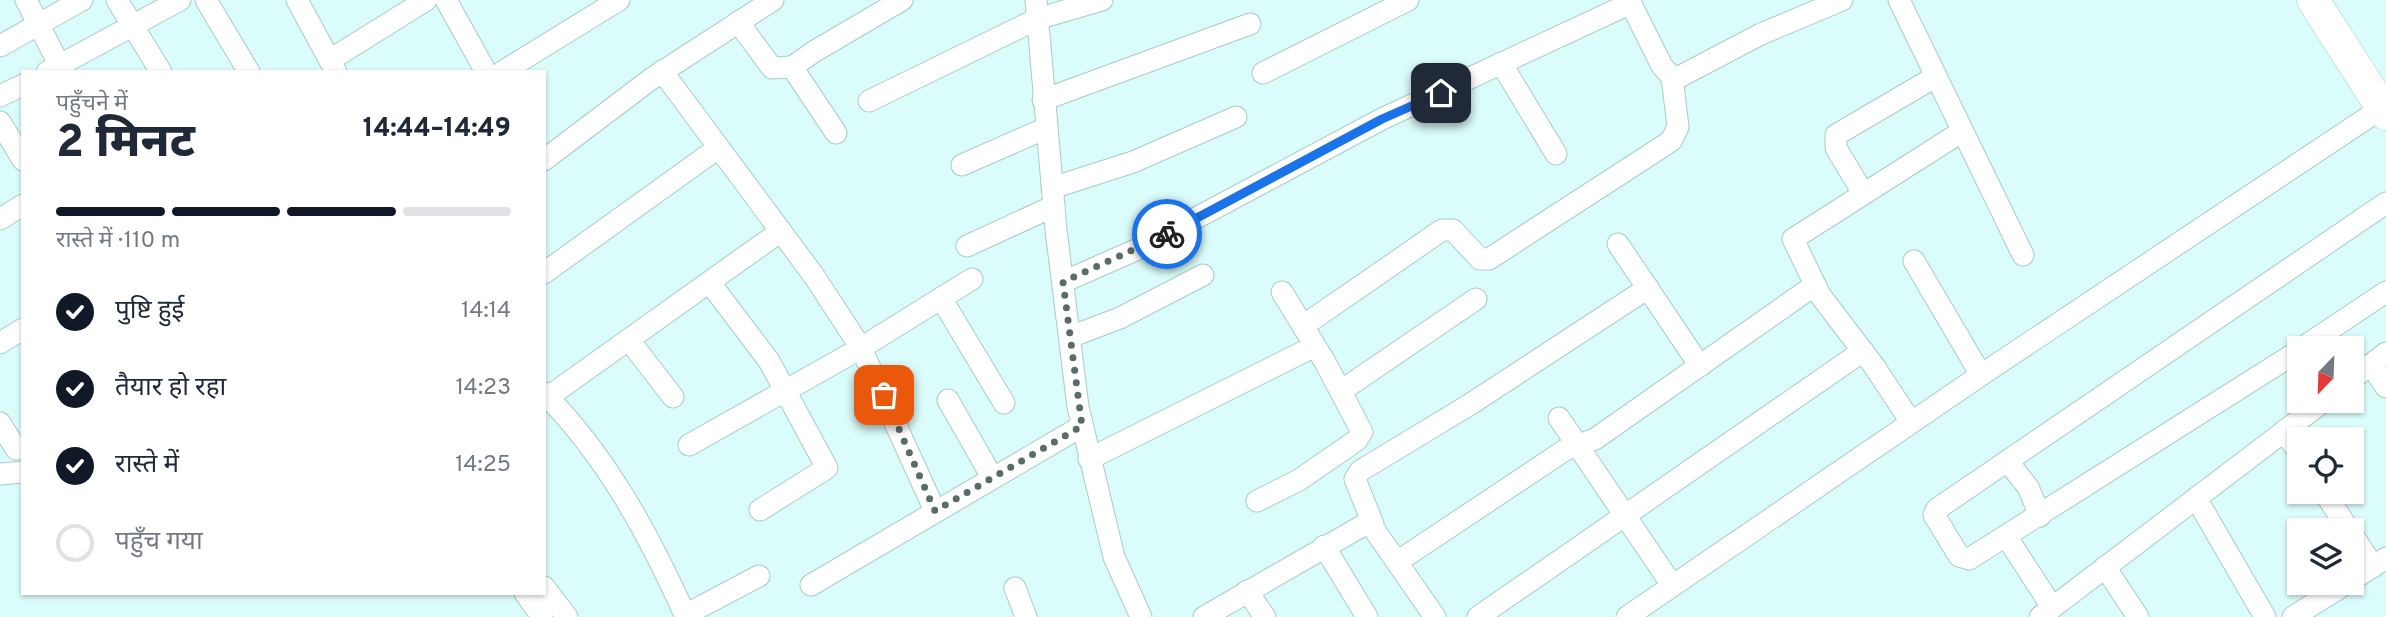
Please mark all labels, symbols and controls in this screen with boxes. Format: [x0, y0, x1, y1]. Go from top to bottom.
pin [1411, 63, 1471, 123]
icon: home [1422, 74, 1460, 112]
text: पहुँचने में [56, 90, 128, 119]
text: 14:44–14:49 [363, 113, 511, 146]
text: 2 मिनट [56, 115, 195, 174]
courier [1132, 199, 1202, 269]
icon: bike [1148, 215, 1186, 253]
text: रास्ते में · 110 m [56, 227, 180, 256]
icon: check [56, 293, 94, 331]
text: पुष्टि हुई [115, 295, 184, 328]
text: 14:14 [461, 297, 511, 326]
north arrow [2287, 336, 2364, 413]
map controls [2287, 336, 2364, 595]
pin [854, 365, 914, 425]
icon: check [56, 370, 94, 408]
text: तैयार हो रहा [115, 372, 226, 405]
text: 14:23 [456, 374, 511, 403]
icon: bag [865, 376, 903, 414]
button: locate [2287, 427, 2364, 504]
icon: check [56, 447, 94, 485]
text: रास्ते में [115, 449, 179, 482]
text: 14:25 [455, 451, 511, 480]
button: layers [2287, 518, 2364, 595]
text: पहुँच गया [115, 526, 203, 559]

